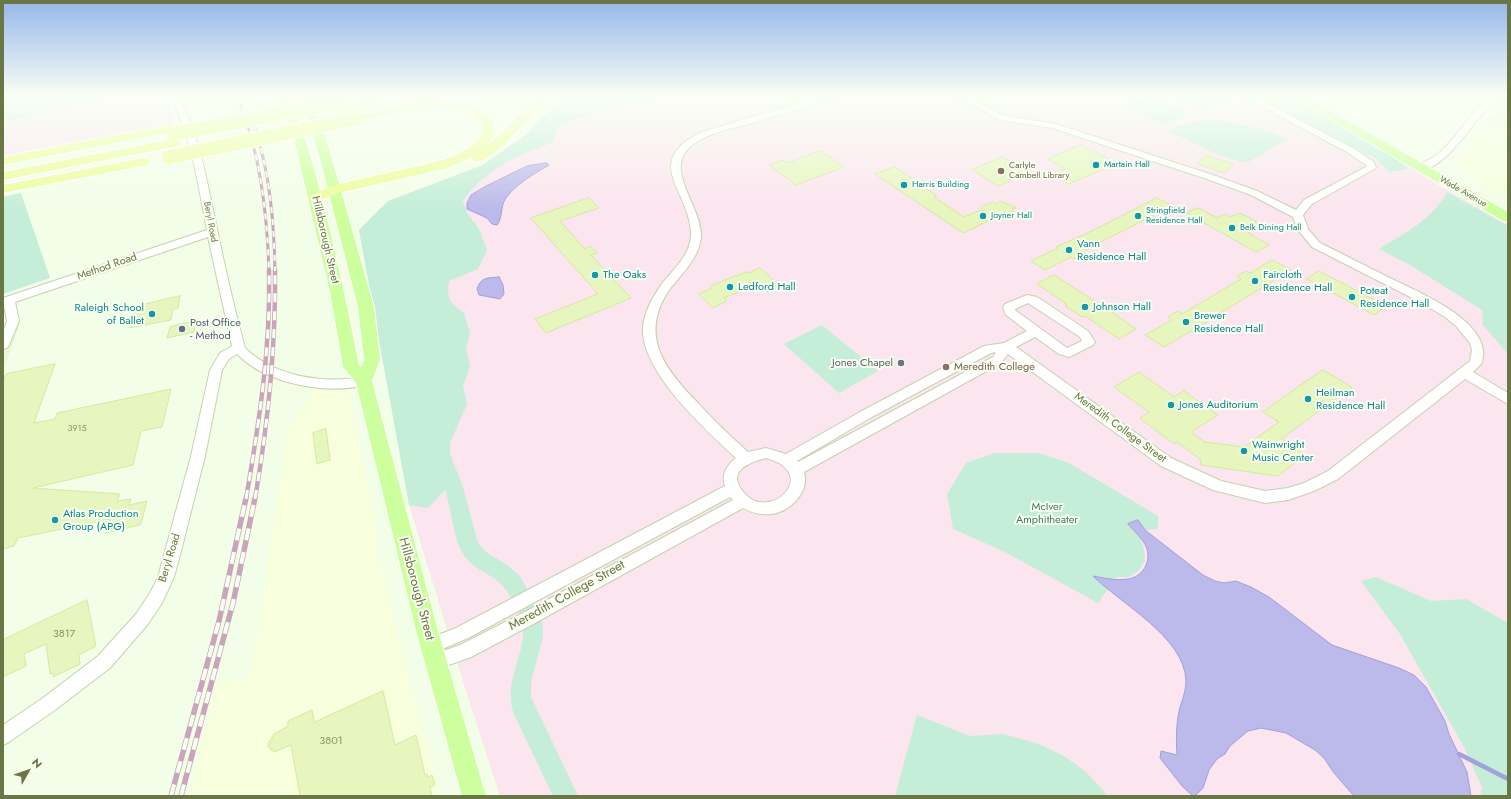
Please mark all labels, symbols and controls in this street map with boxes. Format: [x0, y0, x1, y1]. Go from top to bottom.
marker: Martain Hall [1091, 160, 1101, 170]
place label: Martain Hall [1104, 160, 1150, 170]
place label: Carlyle Cambell Library [1009, 161, 1069, 182]
marker: Carlyle Cambell Library [996, 166, 1006, 176]
street label: Wade Avenue [1437, 174, 1489, 210]
marker: Harris Building [899, 180, 909, 190]
place label: Harris Building [912, 180, 969, 190]
street label: Hillsborough Street [309, 195, 341, 285]
street label: Beryl Road [201, 201, 219, 243]
place label: Stringfield Residence Hall [1146, 206, 1203, 227]
marker: Joyner Hall [978, 211, 988, 221]
place label: Joyner Hall [991, 211, 1032, 221]
marker: Stringfield Residence Hall [1133, 211, 1143, 221]
marker: Belk Dining Hall [1227, 223, 1237, 233]
place label: Belk Dining Hall [1240, 223, 1301, 233]
place label: Vann Residence Hall [1077, 237, 1146, 263]
marker: Vann Residence Hall [1064, 245, 1074, 255]
street label: Method Road [75, 251, 139, 283]
place label: The Oaks [603, 268, 646, 282]
place label: Faircloth Residence Hall [1263, 268, 1332, 294]
marker: The Oaks [590, 270, 600, 280]
marker: Faircloth Residence Hall [1250, 276, 1260, 286]
place label: Ledford Hall [738, 280, 796, 294]
marker: Ledford Hall [725, 282, 735, 292]
place label: Poteat Residence Hall [1360, 284, 1429, 310]
marker: Poteat Residence Hall [1347, 292, 1357, 302]
place label: Johnson Hall [1093, 300, 1151, 314]
place label: Raleigh School of Ballet [75, 301, 144, 327]
marker: Johnson Hall [1080, 302, 1090, 312]
marker: Raleigh School of Ballet [147, 309, 157, 319]
place label: Brewer Residence Hall [1194, 309, 1263, 335]
place label: Post Office - Method [190, 316, 241, 342]
marker: Brewer Residence Hall [1181, 317, 1191, 327]
marker: Post Office - Method [177, 324, 187, 334]
place label: Jones Chapel [832, 356, 893, 370]
marker: Jones Chapel [896, 358, 906, 368]
place label: Meredith College [954, 360, 1035, 374]
marker: Meredith College [941, 362, 951, 372]
place label: Heilman Residence Hall [1316, 386, 1385, 412]
street label: Meredith College Street [1071, 390, 1169, 466]
marker: Heilman Residence Hall [1303, 394, 1313, 404]
place label: Jones Auditorium [1179, 398, 1258, 412]
marker: Jones Auditorium [1166, 400, 1176, 410]
house number: 3915 [67, 424, 87, 434]
place label: Wainwright Music Center [1252, 438, 1314, 464]
marker: Wainwright Music Center [1239, 446, 1249, 456]
park label: McIver Amphitheater [1016, 500, 1078, 526]
place label: Atlas Production Group (APG) [63, 507, 138, 533]
marker: Atlas Production Group (APG) [50, 515, 60, 525]
street label: Beryl Road [156, 532, 184, 584]
street label: Hillsborough Street [395, 536, 437, 642]
street label: Meredith College Street [506, 558, 628, 634]
house number: 3817 [53, 627, 75, 641]
house number: 3801 [319, 734, 343, 748]
north arrow [8, 751, 48, 791]
text: N [28, 755, 46, 772]

